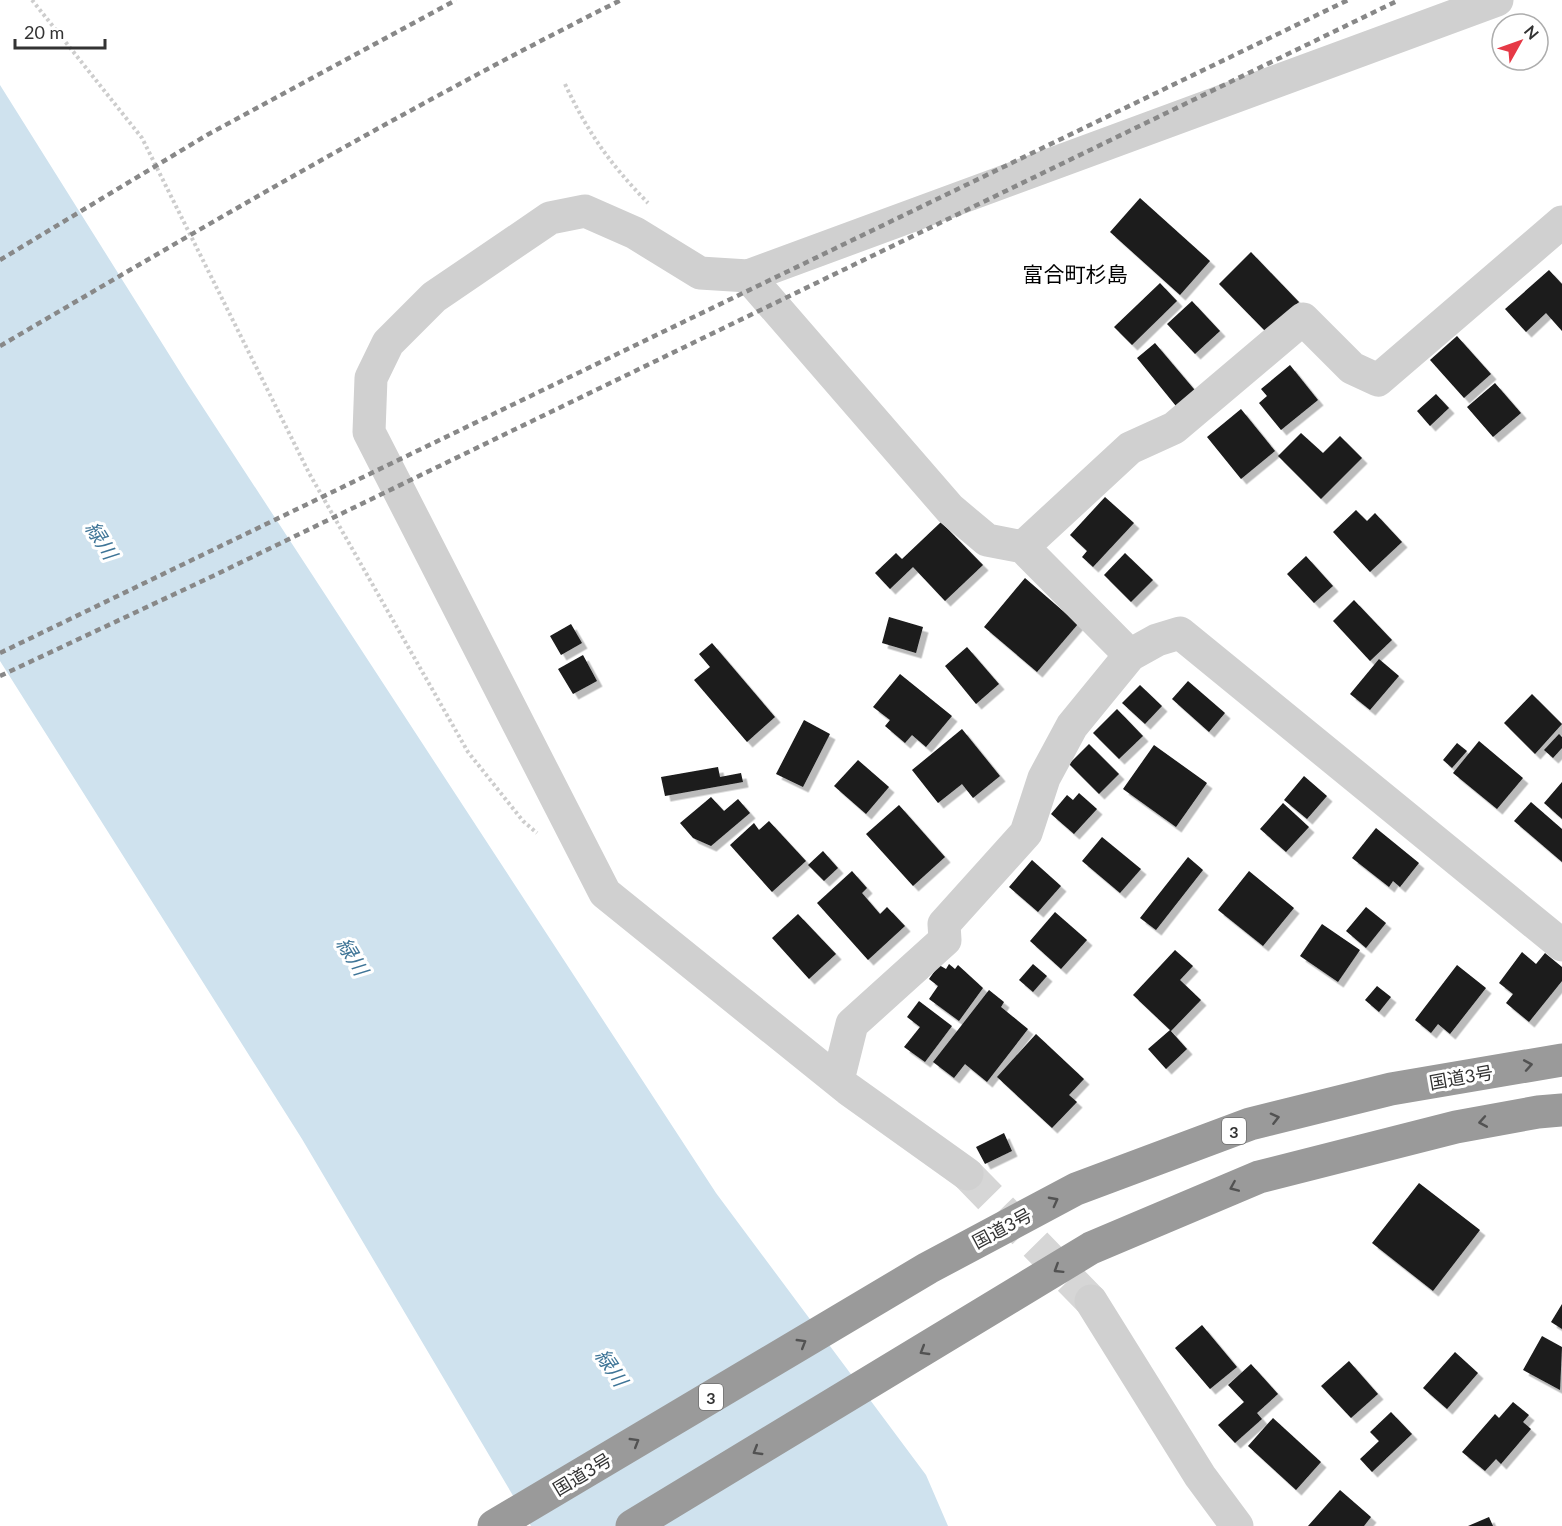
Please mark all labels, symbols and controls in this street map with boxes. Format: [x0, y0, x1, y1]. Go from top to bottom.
scale bar [15, 12, 105, 50]
north arrow [1490, 12, 1550, 72]
text: 20 m [24, 21, 64, 43]
text: N [1521, 21, 1543, 43]
district label: 富合町杉島 [1023, 261, 1128, 286]
water label: 緑川 [81, 517, 124, 565]
water label: 緑川 [332, 933, 375, 981]
one-way arrow [1523, 1060, 1532, 1072]
street label: 国道3号 [1427, 1061, 1495, 1093]
one-way arrow [1270, 1113, 1280, 1126]
one-way arrow [1479, 1115, 1488, 1127]
road number: 3 [1222, 1118, 1246, 1144]
one-way arrow [1230, 1180, 1241, 1192]
one-way arrow [1047, 1197, 1058, 1208]
street label: 国道3号 [968, 1203, 1036, 1253]
one-way arrow [1054, 1261, 1064, 1273]
one-way arrow [796, 1338, 806, 1350]
water label: 緑川 [591, 1344, 634, 1392]
one-way arrow [920, 1344, 930, 1355]
road number: 3 [699, 1384, 723, 1410]
one-way arrow [629, 1438, 639, 1450]
one-way arrow [753, 1444, 763, 1456]
street label: 国道3号 [549, 1448, 615, 1500]

